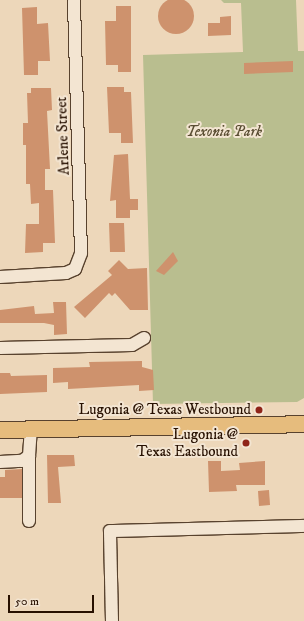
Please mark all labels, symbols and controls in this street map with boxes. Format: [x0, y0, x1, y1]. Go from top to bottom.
street label: Arlene Street [53, 97, 73, 175]
park label: Texonia Park [186, 123, 262, 141]
place label: Lugonia @ Texas Westbound [79, 401, 251, 419]
marker: Lugonia @ Texas Westbound [254, 405, 264, 415]
place label: Lugonia @ Texas Eastbound [136, 425, 238, 460]
marker: Lugonia @ Texas Eastbound [241, 438, 251, 448]
scale bar [10, 587, 96, 613]
text: 50 m [15, 594, 39, 609]

